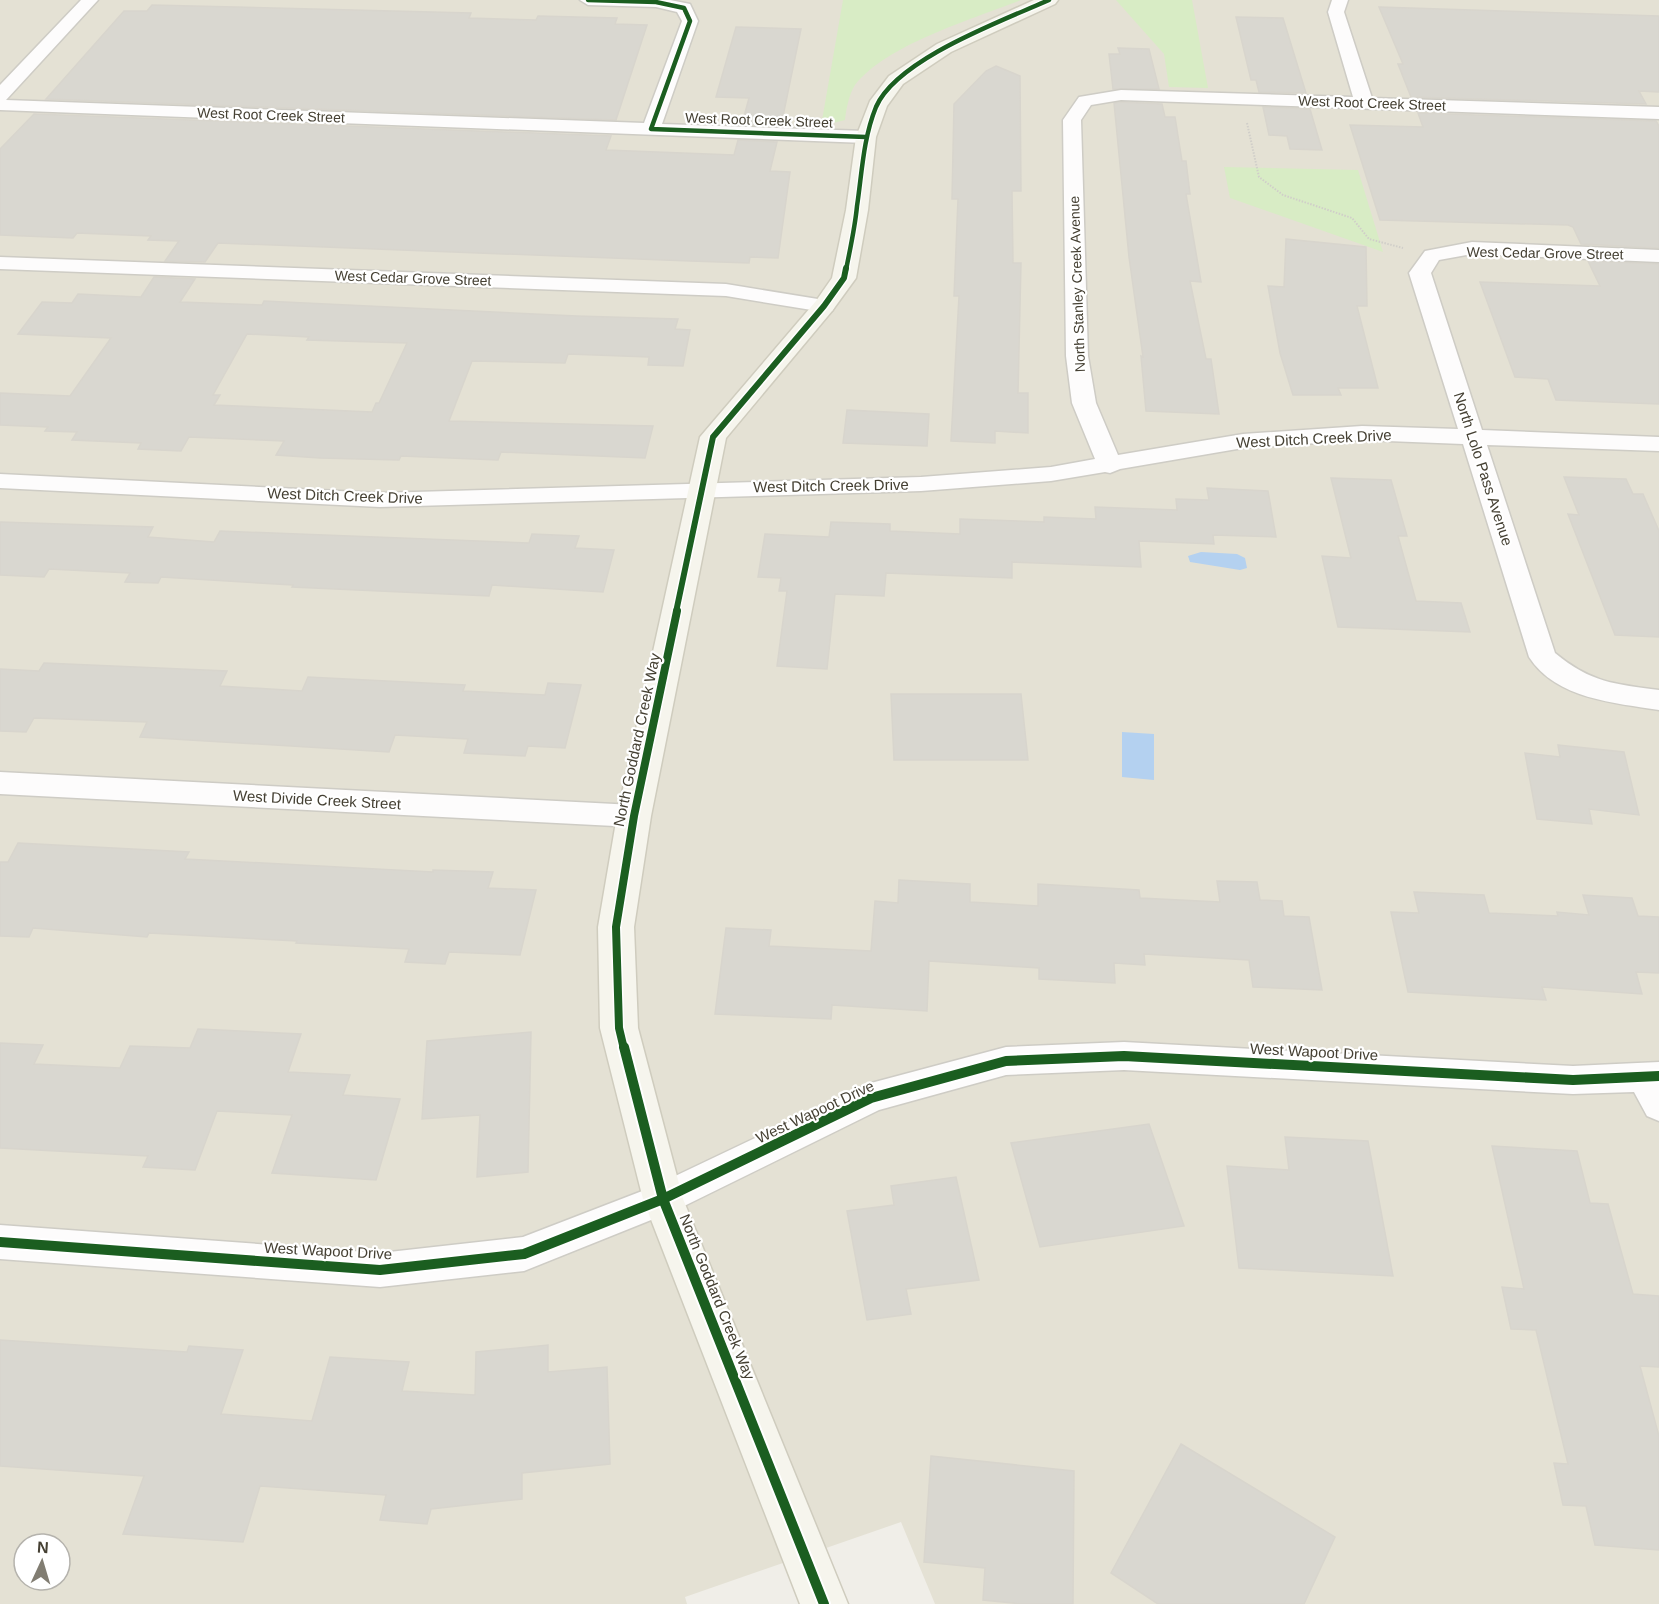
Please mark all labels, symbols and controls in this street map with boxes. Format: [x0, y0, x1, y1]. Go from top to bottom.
street label: West Root Creek Street [1298, 92, 1446, 114]
street label: West Root Creek Street [197, 104, 345, 126]
street label: West Root Creek Street [685, 109, 833, 131]
street label: North Stanley Creek Avenue [1066, 195, 1088, 372]
street label: West Cedar Grove Street [1466, 244, 1624, 262]
street label: West Cedar Grove Street [334, 267, 492, 289]
street label: North Lolo Pass Avenue [1451, 390, 1516, 548]
street label: West Ditch Creek Drive [1236, 426, 1392, 451]
street label: West Ditch Creek Drive [753, 476, 909, 495]
street label: West Ditch Creek Drive [267, 484, 423, 507]
street label: North Goddard Creek Way [610, 651, 663, 828]
street label: West Divide Creek Street [233, 787, 402, 812]
street label: West Wapoot Drive [1249, 1040, 1379, 1063]
street label: West Wapoot Drive [753, 1077, 877, 1146]
street label: North Goddard Creek Way [676, 1212, 759, 1383]
street label: West Wapoot Drive [263, 1239, 393, 1262]
north arrow [12, 1532, 72, 1592]
text: N [37, 1539, 49, 1556]

